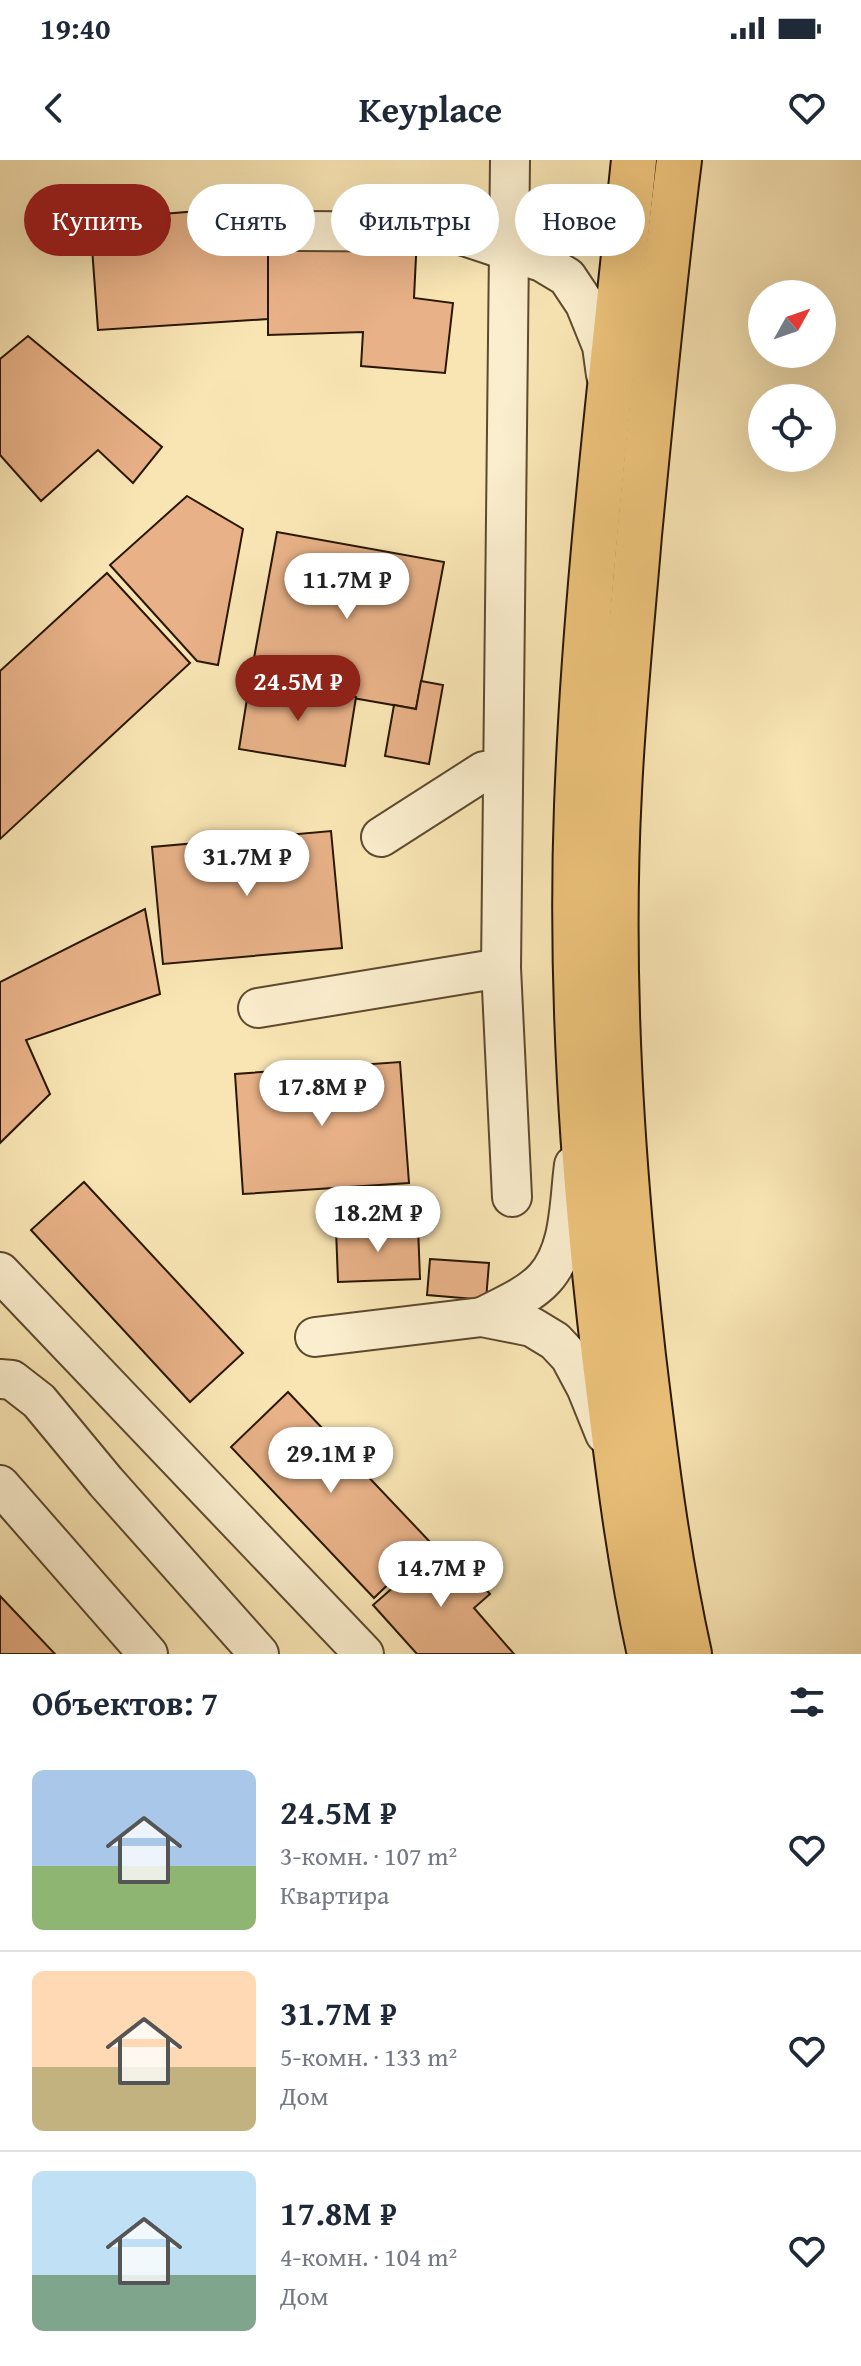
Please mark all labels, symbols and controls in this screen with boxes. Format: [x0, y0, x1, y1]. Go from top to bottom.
text: 19:40 [40, 6, 111, 50]
text: Keyplace [359, 82, 502, 135]
icon: back [32, 86, 76, 130]
icon: heart [785, 86, 829, 130]
chip: Купить [24, 184, 171, 256]
chip: Снять [187, 184, 315, 256]
chip: Фильтры [331, 184, 499, 256]
chip: Новое [515, 184, 645, 256]
north arrow [748, 280, 836, 368]
map controls [748, 280, 836, 472]
button: locate [748, 384, 836, 472]
pin: 11.7M ₽ [273, 553, 421, 621]
text: 11.7M ₽ [302, 559, 392, 598]
pin: 24.5M ₽ [224, 655, 372, 723]
text: 24.5M ₽ [253, 661, 343, 700]
pin: 31.7M ₽ [173, 830, 321, 898]
text: 31.7M ₽ [202, 836, 292, 875]
pin: 17.8M ₽ [248, 1060, 396, 1128]
text: 17.8M ₽ [277, 1066, 367, 1105]
pin: 18.2M ₽ [304, 1186, 452, 1254]
text: 18.2M ₽ [333, 1192, 423, 1231]
pin: 29.1M ₽ [257, 1427, 405, 1495]
text: 29.1M ₽ [286, 1433, 376, 1472]
pin: 14.7M ₽ [367, 1541, 515, 1609]
text: 14.7M ₽ [396, 1547, 486, 1586]
text: Объектов: 7 [32, 1678, 218, 1727]
icon: filters [785, 1680, 829, 1724]
text: 24.5M ₽ [280, 1787, 397, 1836]
icon: home [96, 1802, 192, 1898]
icon: heart [785, 1828, 829, 1872]
text: 3-комн. · 107 m² [280, 1836, 457, 1875]
text: Квартира [280, 1875, 389, 1914]
text: 31.7M ₽ [280, 1988, 397, 2037]
icon: home [96, 2003, 192, 2099]
icon: heart [785, 2029, 829, 2073]
text: 5-комн. · 133 m² [280, 2037, 457, 2076]
text: Дом [280, 2076, 328, 2115]
text: 17.8M ₽ [280, 2188, 397, 2237]
icon: home [96, 2203, 192, 2299]
icon: heart [785, 2229, 829, 2273]
text: 4-комн. · 104 m² [280, 2237, 457, 2276]
text: Дом [280, 2276, 328, 2315]

